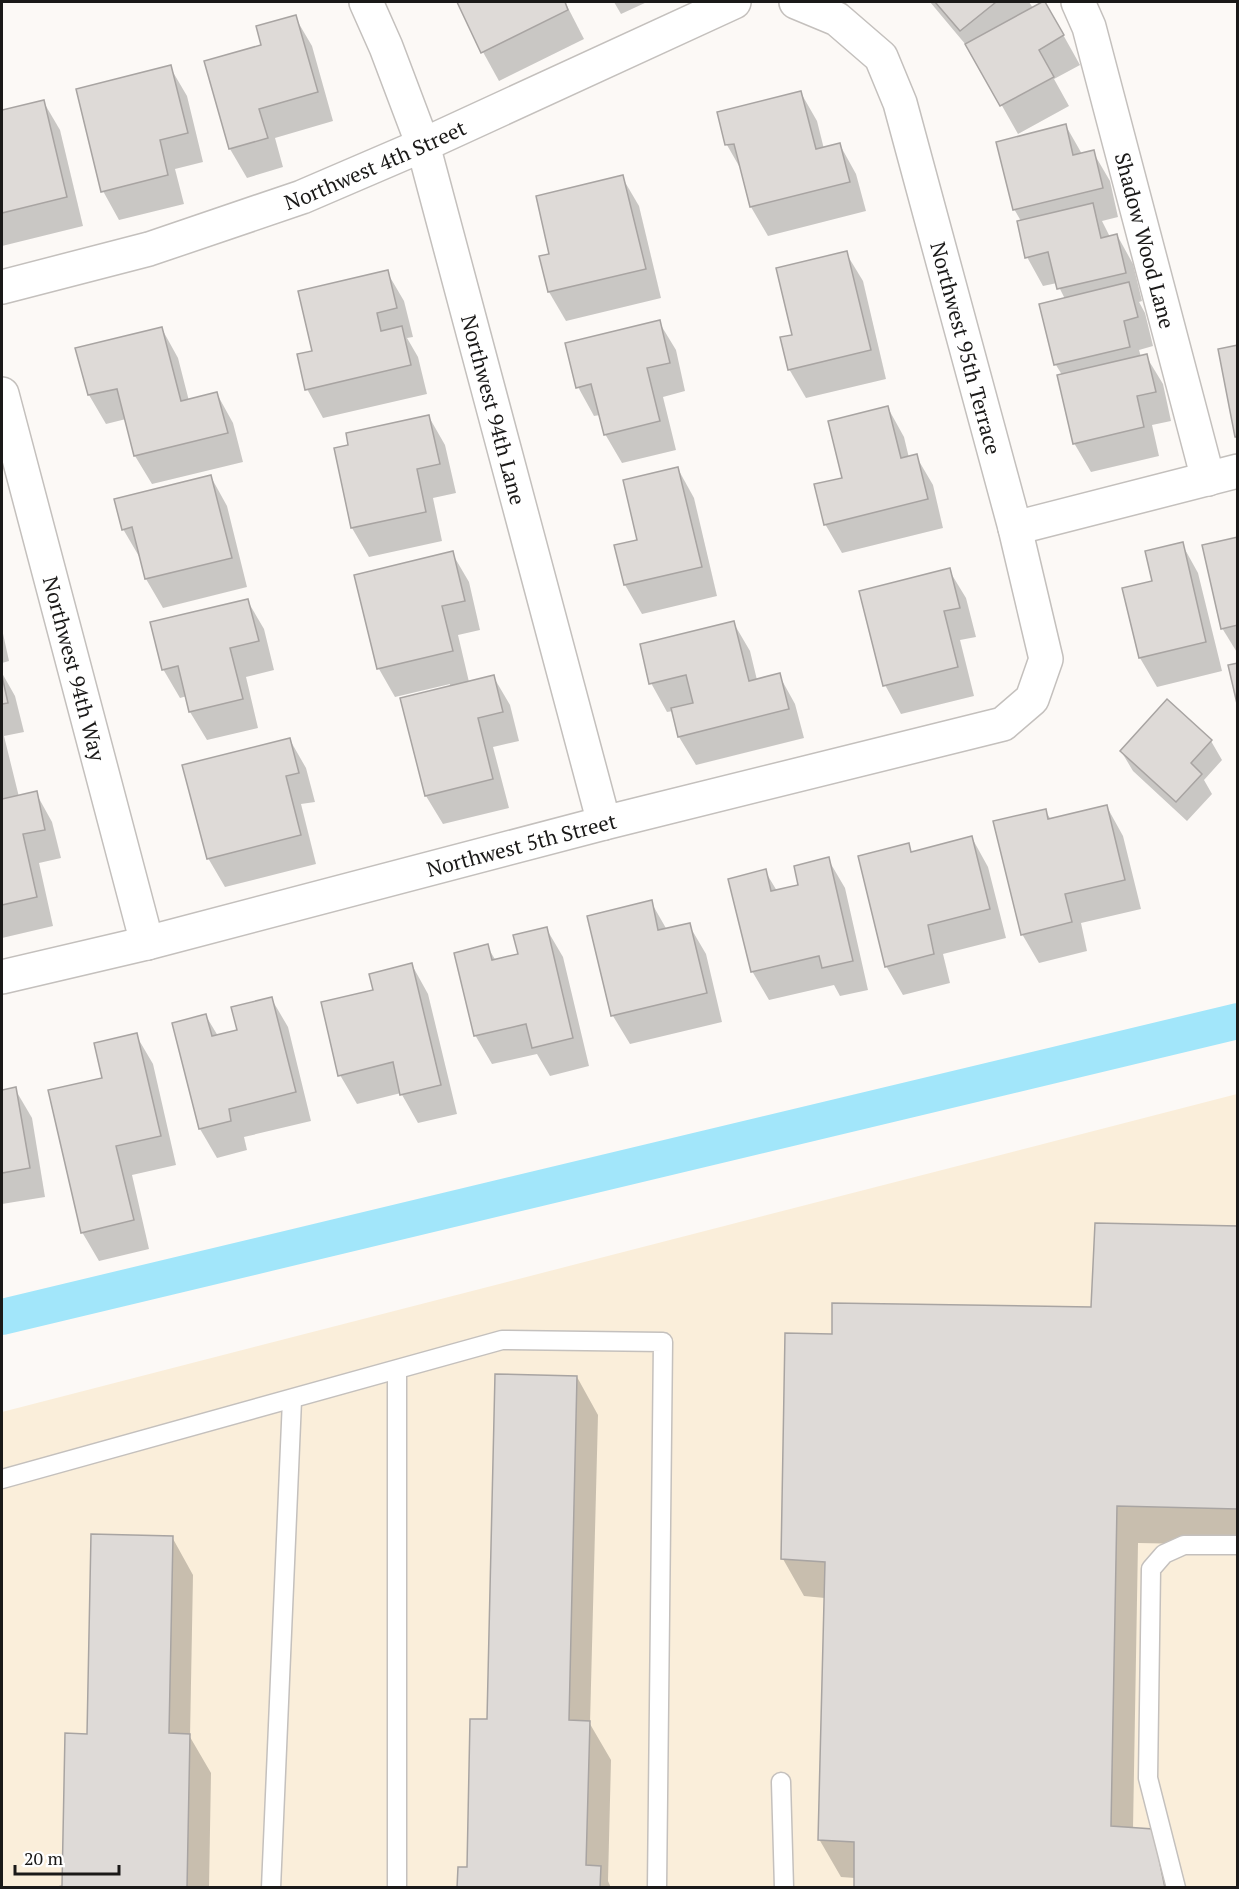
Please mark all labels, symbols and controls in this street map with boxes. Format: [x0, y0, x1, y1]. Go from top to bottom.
street label: Northwest 4th Street [280, 113, 470, 216]
street label: Shadow Wood Lane [1109, 149, 1182, 332]
street label: Northwest 95th Terrace [924, 238, 1008, 458]
street label: Northwest 94th Lane [455, 312, 532, 508]
street label: Northwest 94th Way [37, 573, 112, 764]
street label: Northwest 5th Street [423, 806, 619, 883]
scale bar [15, 1838, 118, 1876]
text: 20 m [24, 1846, 64, 1870]

